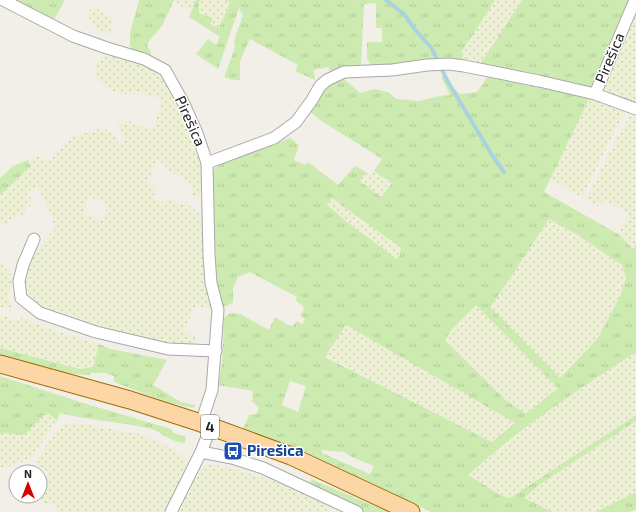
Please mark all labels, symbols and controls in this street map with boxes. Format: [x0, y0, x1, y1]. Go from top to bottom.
street label: Pirešica [590, 30, 628, 86]
street label: Pirešica [172, 93, 210, 149]
road number: 4 [201, 415, 219, 439]
bus stop icon: Pirešica [222, 440, 244, 462]
place label: Pirešica [247, 441, 303, 459]
north arrow [8, 464, 48, 504]
text: N [24, 467, 32, 480]

